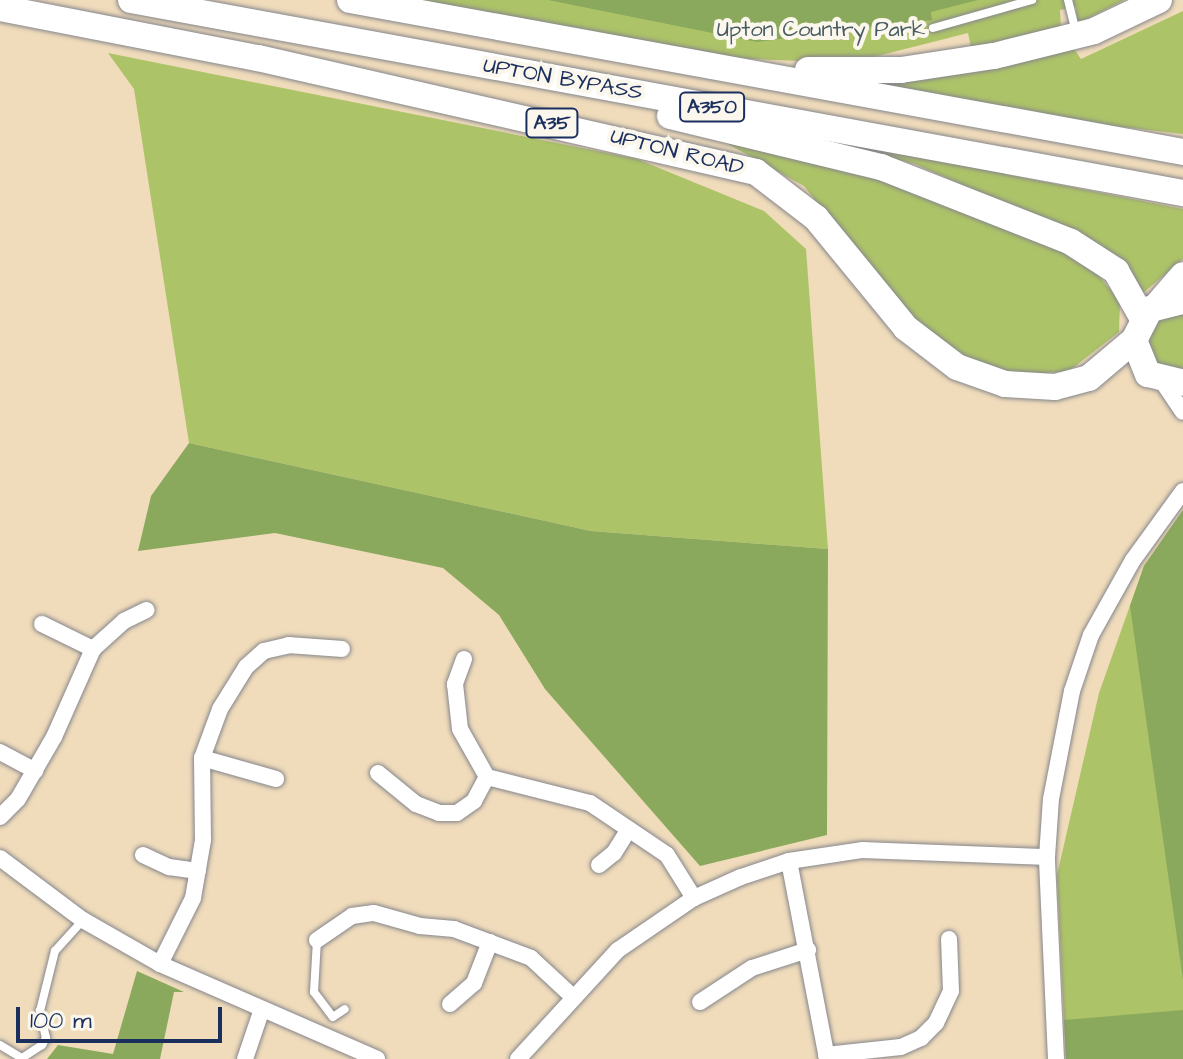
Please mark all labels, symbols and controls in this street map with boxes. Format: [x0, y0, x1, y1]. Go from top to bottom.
park label: Upton Country Park [717, 17, 925, 43]
street label: UPTON BYPASS [481, 52, 645, 106]
road number: A350 [678, 91, 746, 123]
road number: A35 [524, 107, 580, 139]
street label: UPTON ROAD [608, 123, 746, 181]
scale bar [20, 991, 226, 1041]
text: 100 m [30, 1004, 92, 1038]

